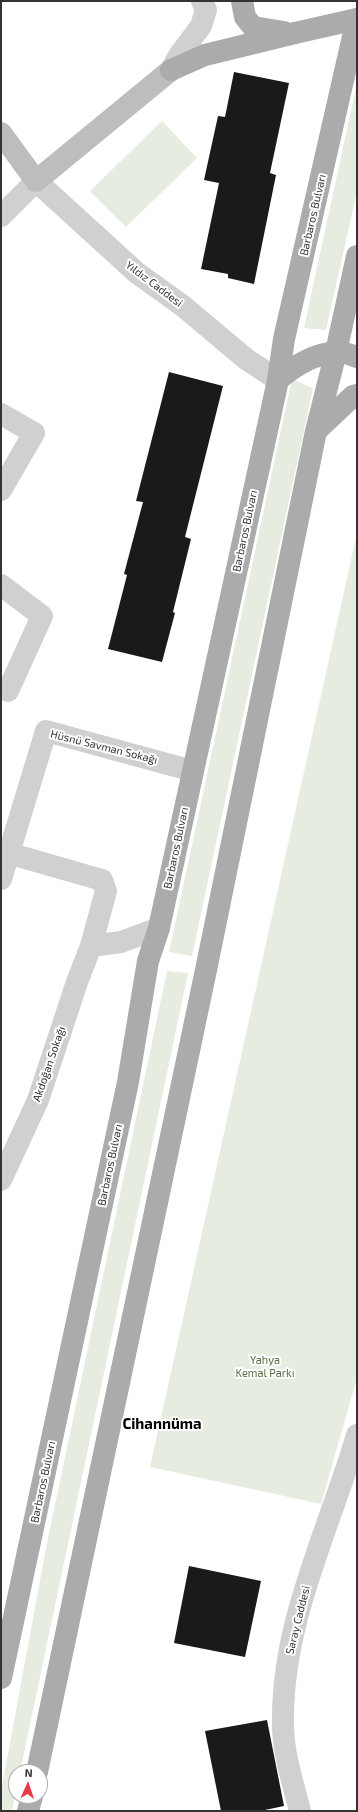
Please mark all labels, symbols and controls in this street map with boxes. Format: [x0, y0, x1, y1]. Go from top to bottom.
street label: Barbaros Bulvarı [297, 173, 329, 257]
street label: Yıldız Caddesi [123, 258, 185, 310]
street label: Barbaros Bulvarı [230, 489, 260, 573]
street label: Hüsnü Savman Sokağı [49, 727, 159, 767]
street label: Barbaros Bulvarı [161, 806, 191, 890]
street label: Akdoğan Sokağı [30, 1025, 68, 1103]
street label: Barbaros Bulvarı [95, 1123, 125, 1207]
park label: Yahya Kemal Parkı [236, 1353, 294, 1379]
district label: Cihannüma [122, 1415, 202, 1433]
street label: Barbaros Bulvarı [28, 1440, 58, 1524]
street label: Saray Caddesi [283, 1584, 313, 1656]
north arrow [8, 1764, 48, 1804]
text: N [24, 1766, 33, 1779]

